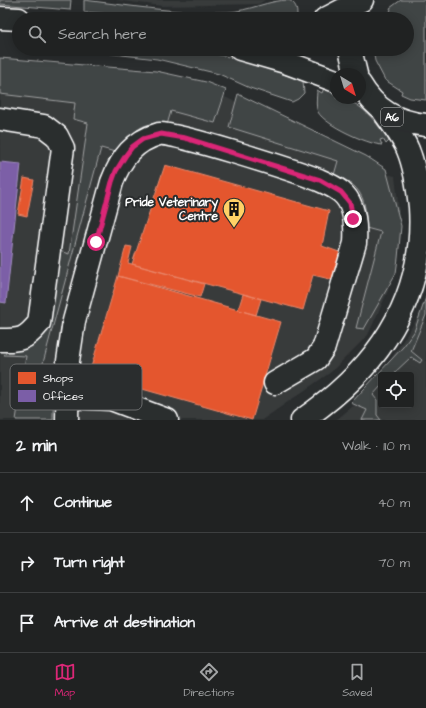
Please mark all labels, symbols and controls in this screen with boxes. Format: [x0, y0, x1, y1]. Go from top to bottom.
search box [12, 12, 414, 56]
icon: search [26, 23, 48, 45]
text: Search here [58, 24, 147, 45]
north arrow [330, 68, 366, 104]
road number: A6 [381, 108, 403, 126]
place label: Pride Veterinary Centre [125, 194, 219, 225]
building icon: Pride Veterinary Centre [221, 196, 247, 229]
route end [344, 210, 362, 228]
route start [87, 233, 105, 251]
legend [10, 364, 142, 410]
text: Shops [43, 371, 74, 386]
map controls [378, 372, 414, 408]
button: locate [378, 372, 414, 408]
text: Offices [43, 389, 84, 404]
text: 2 min [16, 434, 57, 458]
text: Walk · 110 m [342, 437, 410, 455]
icon: ahead [16, 492, 38, 514]
text: Continue [54, 492, 112, 513]
text: 40 m [378, 494, 410, 512]
icon: right [16, 552, 38, 574]
text: Turn right [54, 552, 125, 573]
text: 70 m [378, 554, 410, 572]
icon: arrive [16, 612, 38, 634]
text: Arrive at destination [54, 612, 195, 633]
tab: Map [54, 661, 76, 700]
tab: Directions [183, 661, 235, 700]
tab: Saved [342, 661, 372, 700]

